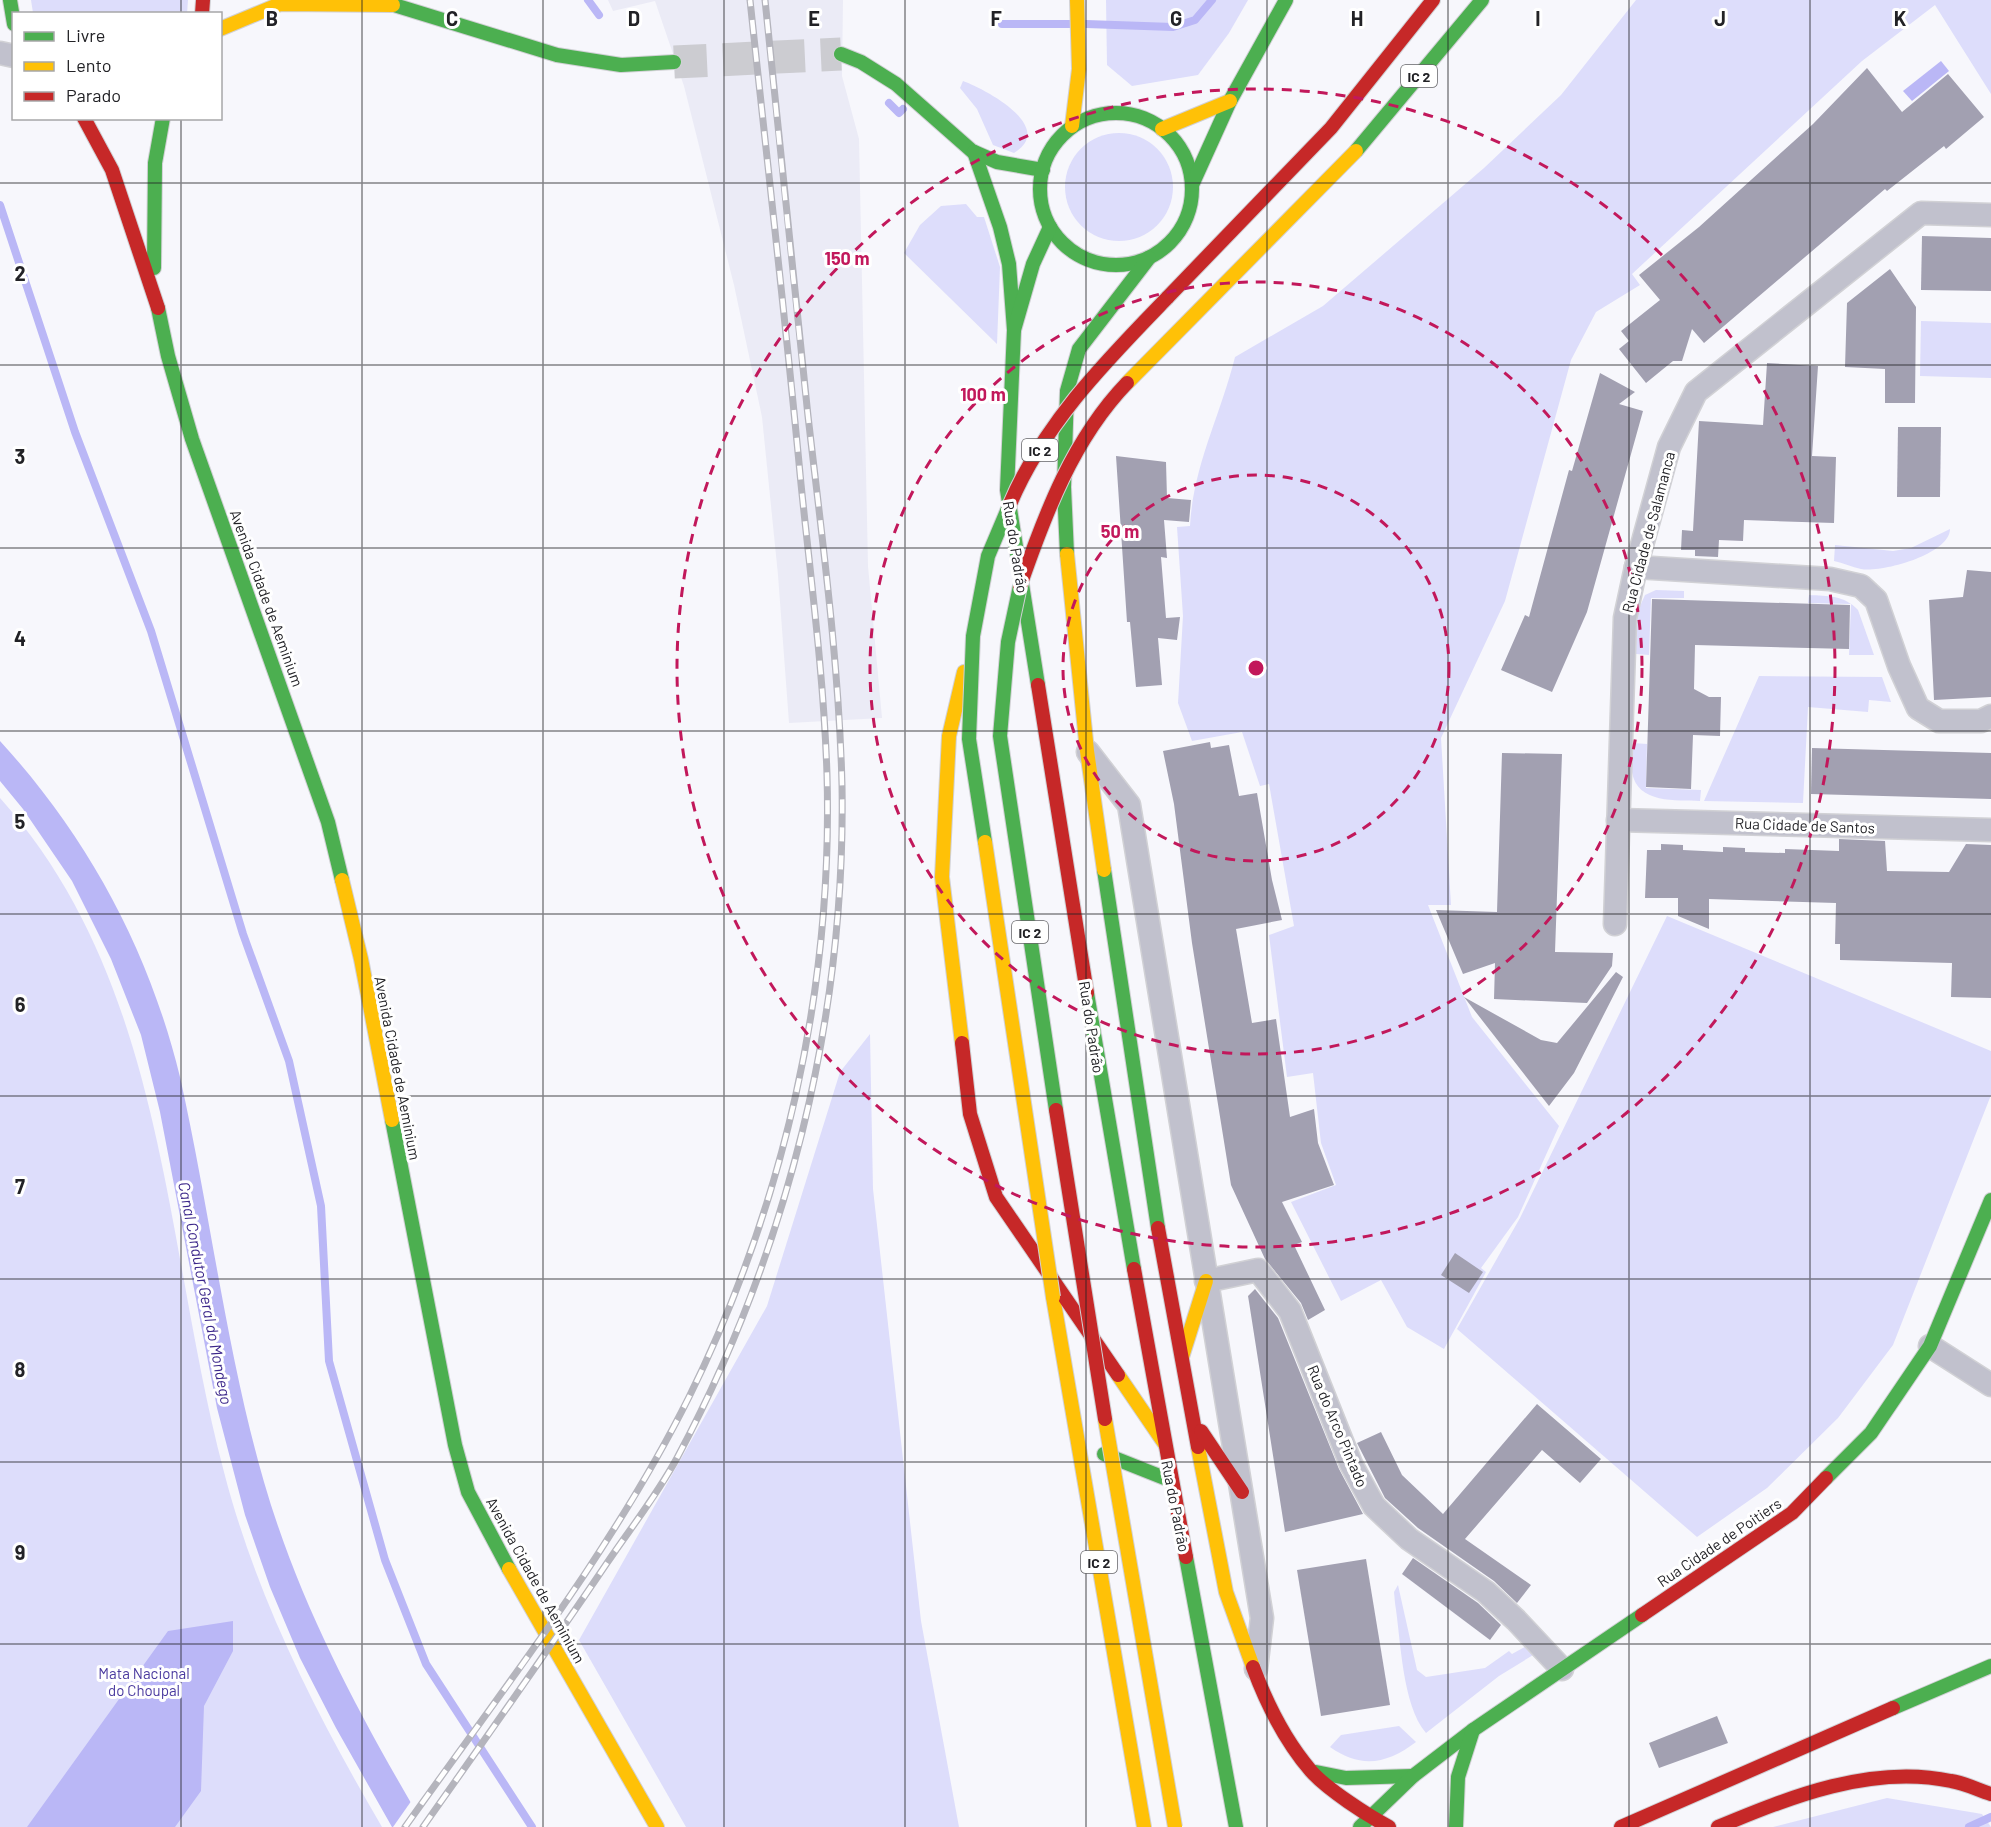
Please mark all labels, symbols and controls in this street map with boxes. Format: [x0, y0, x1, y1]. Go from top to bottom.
text: B [266, 6, 278, 30]
text: C [446, 6, 458, 30]
text: D [628, 6, 640, 30]
text: E [808, 6, 820, 30]
text: F [990, 6, 1002, 30]
text: G [1170, 6, 1182, 30]
text: H [1351, 6, 1363, 30]
text: I [1535, 6, 1541, 30]
text: J [1714, 6, 1726, 30]
text: K [1894, 6, 1907, 30]
legend [12, 12, 222, 120]
text: Livre [66, 24, 105, 46]
text: Lento [66, 54, 112, 76]
road number: IC 2 [1401, 65, 1437, 87]
text: Parado [66, 84, 121, 106]
text: 150 m [825, 247, 869, 269]
text: 2 [14, 261, 26, 285]
text: 100 m [960, 383, 1006, 405]
road number: IC 2 [1022, 439, 1058, 461]
text: 3 [15, 444, 25, 468]
street label: Rua Cidade de Salamanca [1618, 449, 1678, 615]
street label: Rua do Padrão [1000, 500, 1032, 594]
street label: Avenida Cidade de Aeminium [227, 507, 307, 689]
text: 50 m [1101, 520, 1139, 542]
text: 4 [14, 626, 26, 650]
centre of rings [1246, 658, 1266, 678]
text: 5 [15, 809, 26, 833]
street label: Rua Cidade de Santos [1735, 814, 1875, 836]
road number: IC 2 [1012, 921, 1048, 943]
street label: Avenida Cidade de Aeminium [371, 975, 425, 1161]
street label: Rua do Padrão [1076, 980, 1108, 1074]
text: 6 [15, 992, 26, 1016]
text: 7 [15, 1174, 25, 1198]
water label: Canal Condutor Geral do Mondego [175, 1180, 237, 1406]
text: 8 [15, 1357, 26, 1381]
street label: Rua do Arco Pintado [1304, 1362, 1372, 1490]
street label: Rua do Padrão [1158, 1459, 1194, 1553]
street label: Avenida Cidade de Aeminium [483, 1494, 589, 1666]
street label: Rua Cidade de Poitiers [1654, 1494, 1784, 1590]
text: 9 [15, 1540, 25, 1564]
road number: IC 2 [1081, 1551, 1117, 1573]
park label: Mata Nacional do Choupal [98, 1664, 190, 1699]

